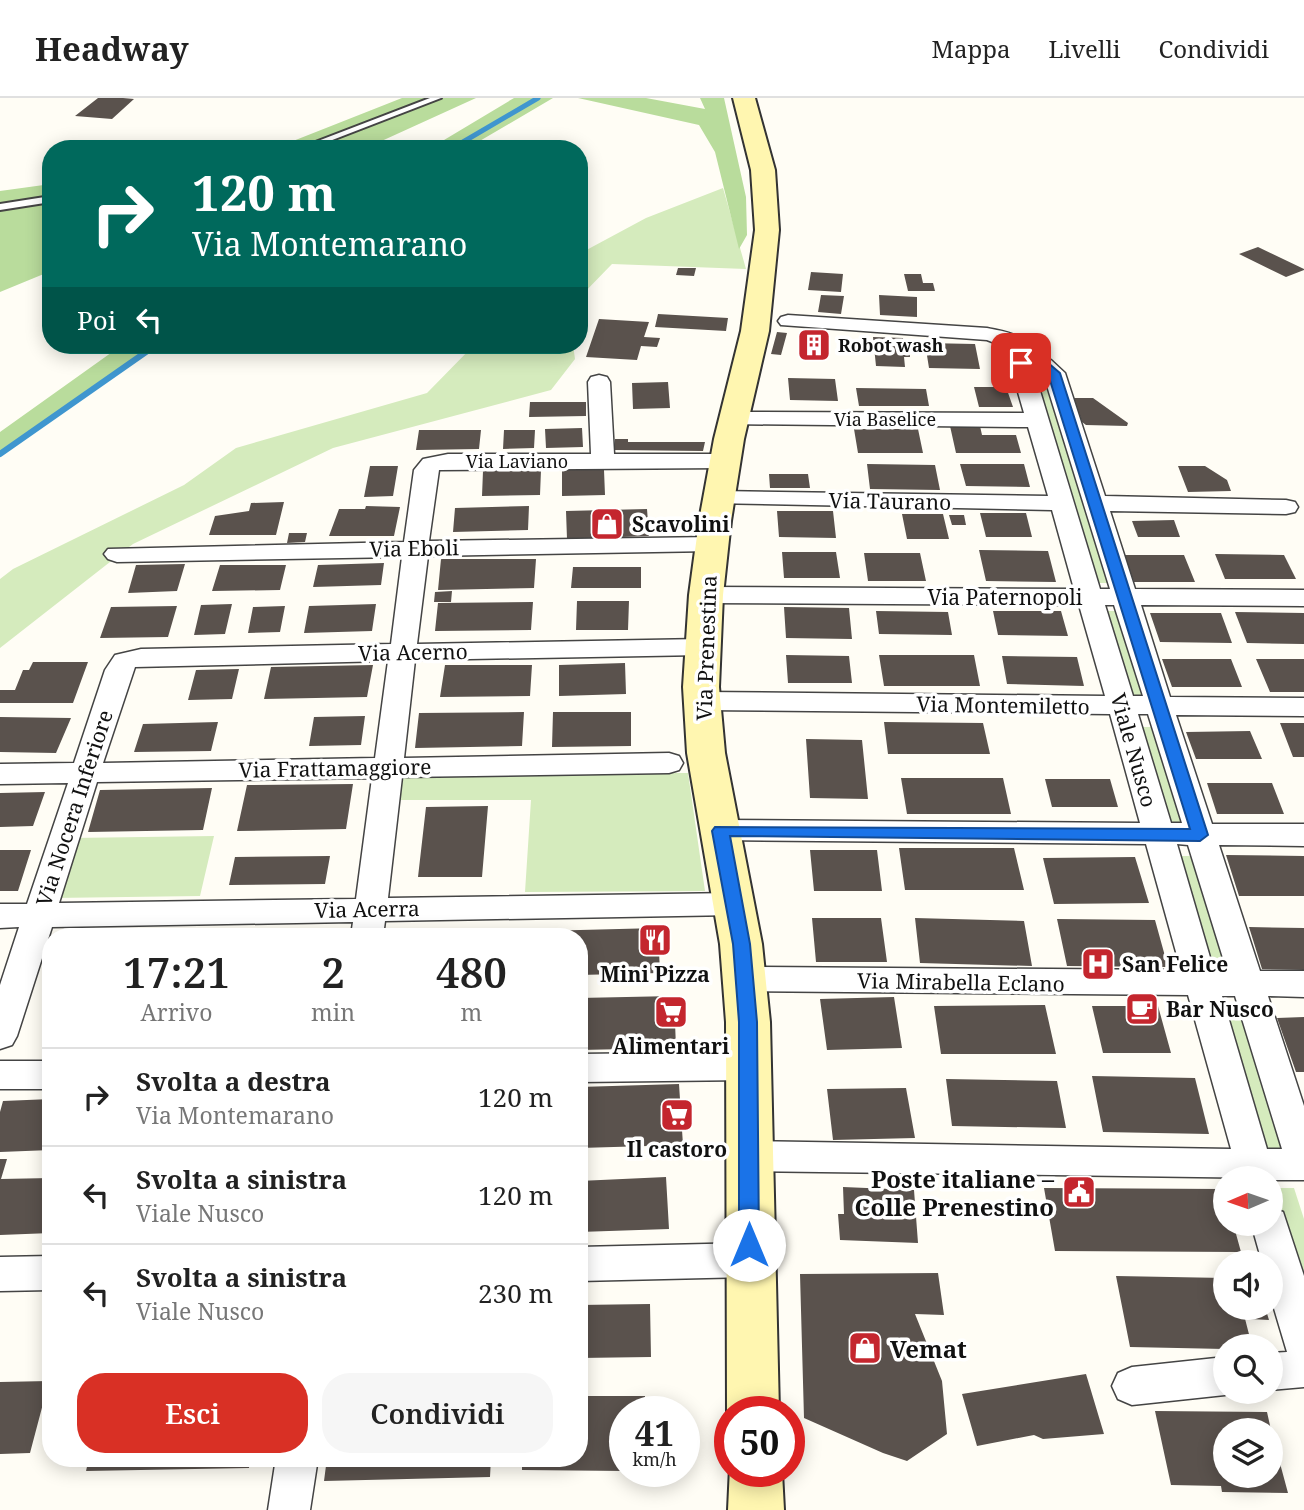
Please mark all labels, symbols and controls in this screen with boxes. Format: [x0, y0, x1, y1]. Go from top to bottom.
text: Headway [35, 26, 189, 71]
text: Mappa [932, 32, 1011, 65]
text: Livelli [1049, 32, 1121, 65]
text: Condividi [1159, 32, 1269, 65]
text: 120 m [192, 159, 336, 225]
icon: right [77, 168, 168, 259]
text: Via Montemarano [192, 222, 468, 265]
icon: left [130, 301, 168, 339]
text: Poi [77, 302, 116, 338]
building icon: Robot wash [795, 326, 833, 364]
place label: Robot wash [838, 333, 943, 357]
pin [991, 333, 1051, 393]
icon: arrive [1002, 344, 1040, 382]
street label: Via Baselice [834, 407, 936, 431]
street label: Via Laviano [466, 449, 568, 473]
street label: Via Taurano [828, 486, 952, 516]
shop icon: Scavolini [588, 505, 626, 543]
place label: Scavolini [632, 510, 730, 538]
street label: Via Eboli [369, 533, 459, 563]
street label: Via Prenestina [689, 575, 723, 721]
street label: Via Paternopoli [927, 583, 1083, 611]
street label: Via Acerno [358, 637, 468, 667]
street label: Via Montemiletto [916, 689, 1090, 721]
street label: Viale Nusco [1104, 690, 1164, 810]
street label: Via Nocera Inferiore [29, 706, 119, 910]
street label: Via Frattamaggiore [238, 752, 432, 784]
street label: Via Acerra [314, 894, 420, 924]
restaurant icon: Mini Pizza [636, 921, 674, 959]
text: 17:21 [123, 943, 230, 1000]
text: 2 [321, 943, 345, 1000]
text: 480 [436, 943, 507, 1000]
hospital icon: San Felice [1079, 945, 1117, 983]
place label: San Felice [1122, 950, 1228, 978]
place label: Mini Pizza [600, 960, 710, 988]
street label: Via Mirabella Eclano [857, 966, 1065, 998]
cafe icon: Bar Nusco [1123, 990, 1161, 1028]
supermarket icon: Alimentari [652, 993, 690, 1031]
place label: Bar Nusco [1166, 995, 1274, 1023]
text: Arrivo [141, 996, 212, 1028]
text: min [311, 996, 355, 1028]
text: m [461, 996, 482, 1028]
place label: Alimentari [613, 1032, 730, 1060]
text: Svolta a destra [136, 1063, 331, 1099]
icon: right [77, 1078, 115, 1116]
text: 120 m [478, 1079, 553, 1115]
supermarket icon: Il castoro [658, 1096, 696, 1134]
text: Via Montemarano [136, 1099, 334, 1131]
place label: Il castoro [627, 1135, 727, 1163]
text: Svolta a sinistra [136, 1161, 347, 1197]
place label: Poste italiane – Colle Prenestino [855, 1162, 1055, 1223]
north arrow [1213, 1166, 1283, 1236]
map controls [1213, 1166, 1283, 1488]
public building icon: Poste italiane – Colle Prenestino [1060, 1173, 1098, 1211]
icon: left [77, 1176, 115, 1214]
text: 120 m [478, 1177, 553, 1213]
text: Viale Nusco [136, 1197, 264, 1229]
position arrow [712, 1208, 786, 1282]
button: sound [1213, 1250, 1283, 1320]
text: Svolta a sinistra [136, 1259, 347, 1295]
icon: left [77, 1274, 115, 1312]
text: 230 m [478, 1275, 553, 1311]
text: Viale Nusco [136, 1295, 264, 1327]
shop icon: Vemat [846, 1329, 884, 1367]
place label: Vemat [890, 1332, 967, 1365]
button: search [1213, 1334, 1283, 1404]
button: Esci [77, 1373, 308, 1453]
button: Condividi [322, 1373, 553, 1453]
speed limit sign: 50 [714, 1396, 805, 1487]
text: 41 [635, 1409, 674, 1456]
button: layers [1213, 1418, 1283, 1488]
text: km/h [632, 1447, 677, 1471]

